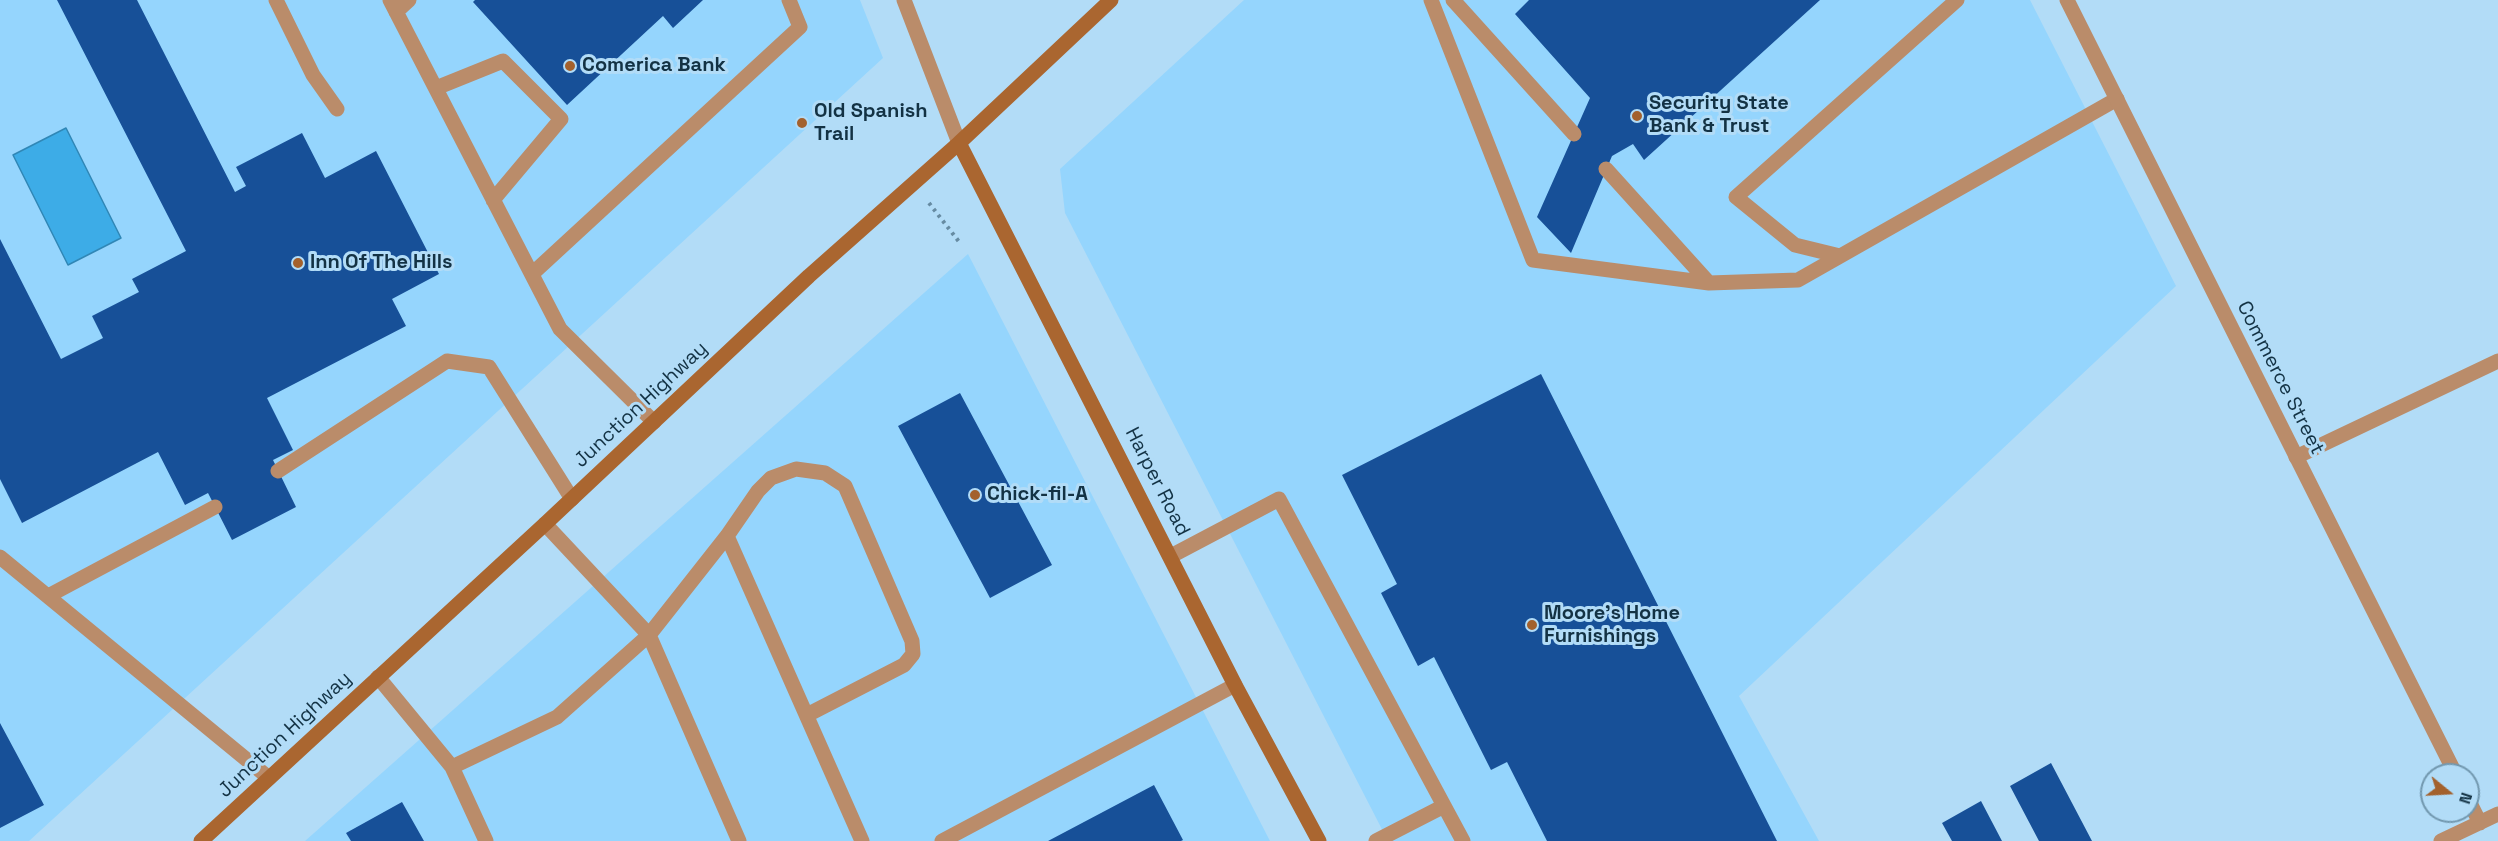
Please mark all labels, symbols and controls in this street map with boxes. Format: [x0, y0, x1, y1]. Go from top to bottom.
place label: Comerica Bank [582, 54, 726, 78]
marker: Comerica Bank [563, 59, 577, 73]
place label: Security State Bank & Trust [1649, 92, 1789, 139]
place label: Old Spanish Trail [814, 100, 928, 147]
marker: Security State Bank & Trust [1630, 109, 1644, 123]
marker: Old Spanish Trail [795, 116, 809, 130]
place label: Inn Of The Hills [310, 251, 453, 275]
marker: Inn Of The Hills [291, 256, 305, 270]
street label: Commerce Street [2231, 297, 2329, 459]
street label: Junction Highway [569, 337, 713, 473]
street label: Harper Road [1119, 424, 1195, 540]
place label: Chick-fil-A [987, 483, 1088, 507]
marker: Chick-fil-A [968, 488, 982, 502]
place label: Moore's Home Furnishings [1544, 602, 1680, 649]
marker: Moore's Home Furnishings [1525, 618, 1539, 632]
street label: Junction Highway [213, 667, 357, 803]
north arrow [2420, 763, 2480, 823]
text: N [2454, 790, 2477, 806]

